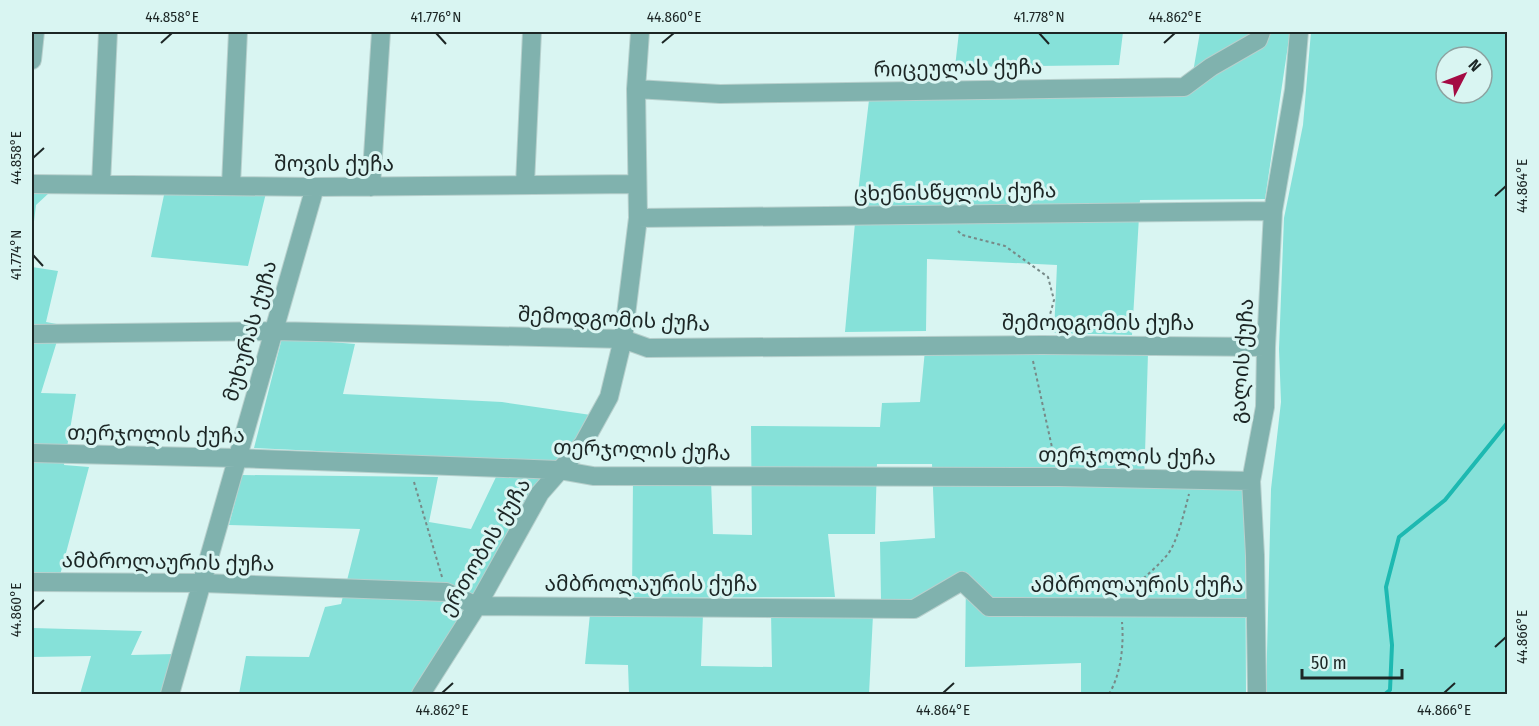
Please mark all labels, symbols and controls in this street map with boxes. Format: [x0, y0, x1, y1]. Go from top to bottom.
text: 44.858°E [145, 8, 199, 26]
text: 41.776°N [411, 8, 461, 26]
text: 44.860°E [647, 8, 701, 26]
text: 41.778°N [1013, 8, 1065, 26]
text: 44.862°E [1148, 8, 1202, 26]
north arrow [1434, 45, 1494, 105]
street label: რიცეულას ქუჩა [873, 54, 1043, 82]
text: N [1465, 55, 1485, 75]
text: 44.858°E [7, 131, 25, 185]
street label: შოვის ქუჩა [274, 151, 394, 177]
text: 44.864°E [1513, 159, 1531, 213]
street label: ცხენისწყლის ქუჩა [853, 177, 1057, 207]
text: 41.774°N [7, 230, 25, 280]
street label: მუხურას ქუჩა [217, 258, 283, 404]
street label: გალის ქუჩა [1225, 298, 1259, 424]
street label: შემოდგომის ქუჩა [517, 301, 711, 337]
street label: შემოდგომის ქუჩა [1002, 310, 1194, 336]
street label: თერჯოლის ქუჩა [67, 419, 245, 449]
street label: თერჯოლის ქუჩა [553, 434, 731, 466]
street label: თერჯოლის ქუჩა [1038, 441, 1216, 471]
street label: ერთობის ქუჩა [434, 473, 536, 621]
street label: ამბროლაურის ქუჩა [61, 547, 275, 577]
street label: ამბროლაურის ქუჩა [545, 571, 757, 597]
street label: ამბროლაურის ქუჩა [1031, 572, 1243, 598]
text: 44.860°E [7, 583, 25, 637]
text: 44.866°E [1513, 610, 1531, 664]
scale bar [1302, 642, 1402, 680]
text: 50 m [1311, 652, 1347, 674]
text: 44.862°E [415, 701, 469, 719]
text: 44.864°E [916, 701, 970, 719]
text: 44.866°E [1417, 701, 1471, 719]

